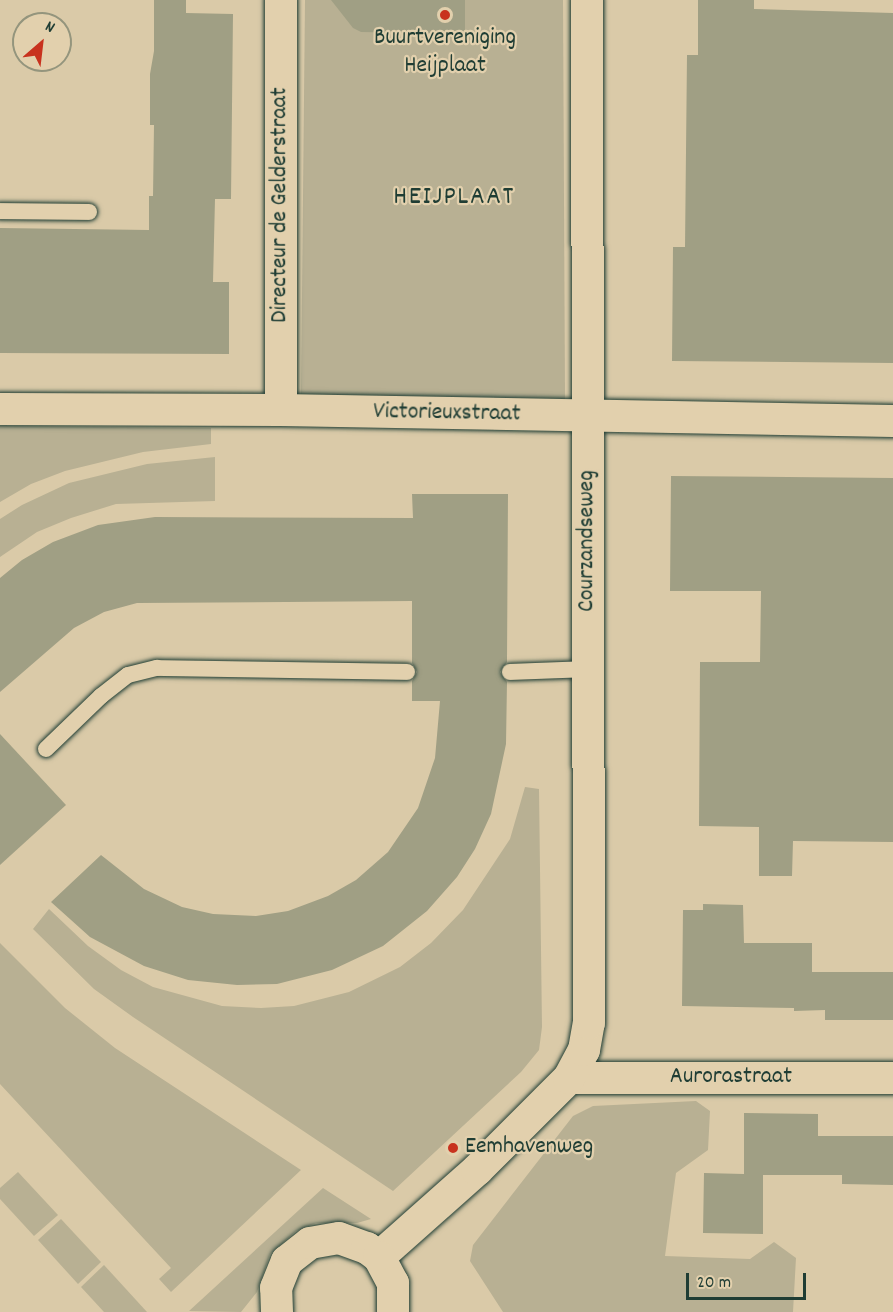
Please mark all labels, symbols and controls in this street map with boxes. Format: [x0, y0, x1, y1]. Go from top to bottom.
marker: Buurtvereniging Heijplaat [438, 8, 452, 22]
north arrow [12, 12, 72, 72]
text: N [41, 15, 59, 39]
place label: Buurtvereniging Heijplaat [374, 25, 516, 81]
street label: Directeur de Gelderstraat [267, 87, 295, 323]
district label: HEIJPLAAT [393, 182, 515, 214]
street label: Victorieuxstraat [373, 398, 521, 430]
street label: Courzandseweg [574, 470, 602, 612]
street label: Aurorastraat [670, 1064, 792, 1092]
place label: Eemhavenweg [465, 1134, 593, 1162]
marker: Eemhavenweg [446, 1141, 460, 1155]
scale bar [689, 1261, 809, 1299]
text: 20 m [697, 1271, 731, 1296]

